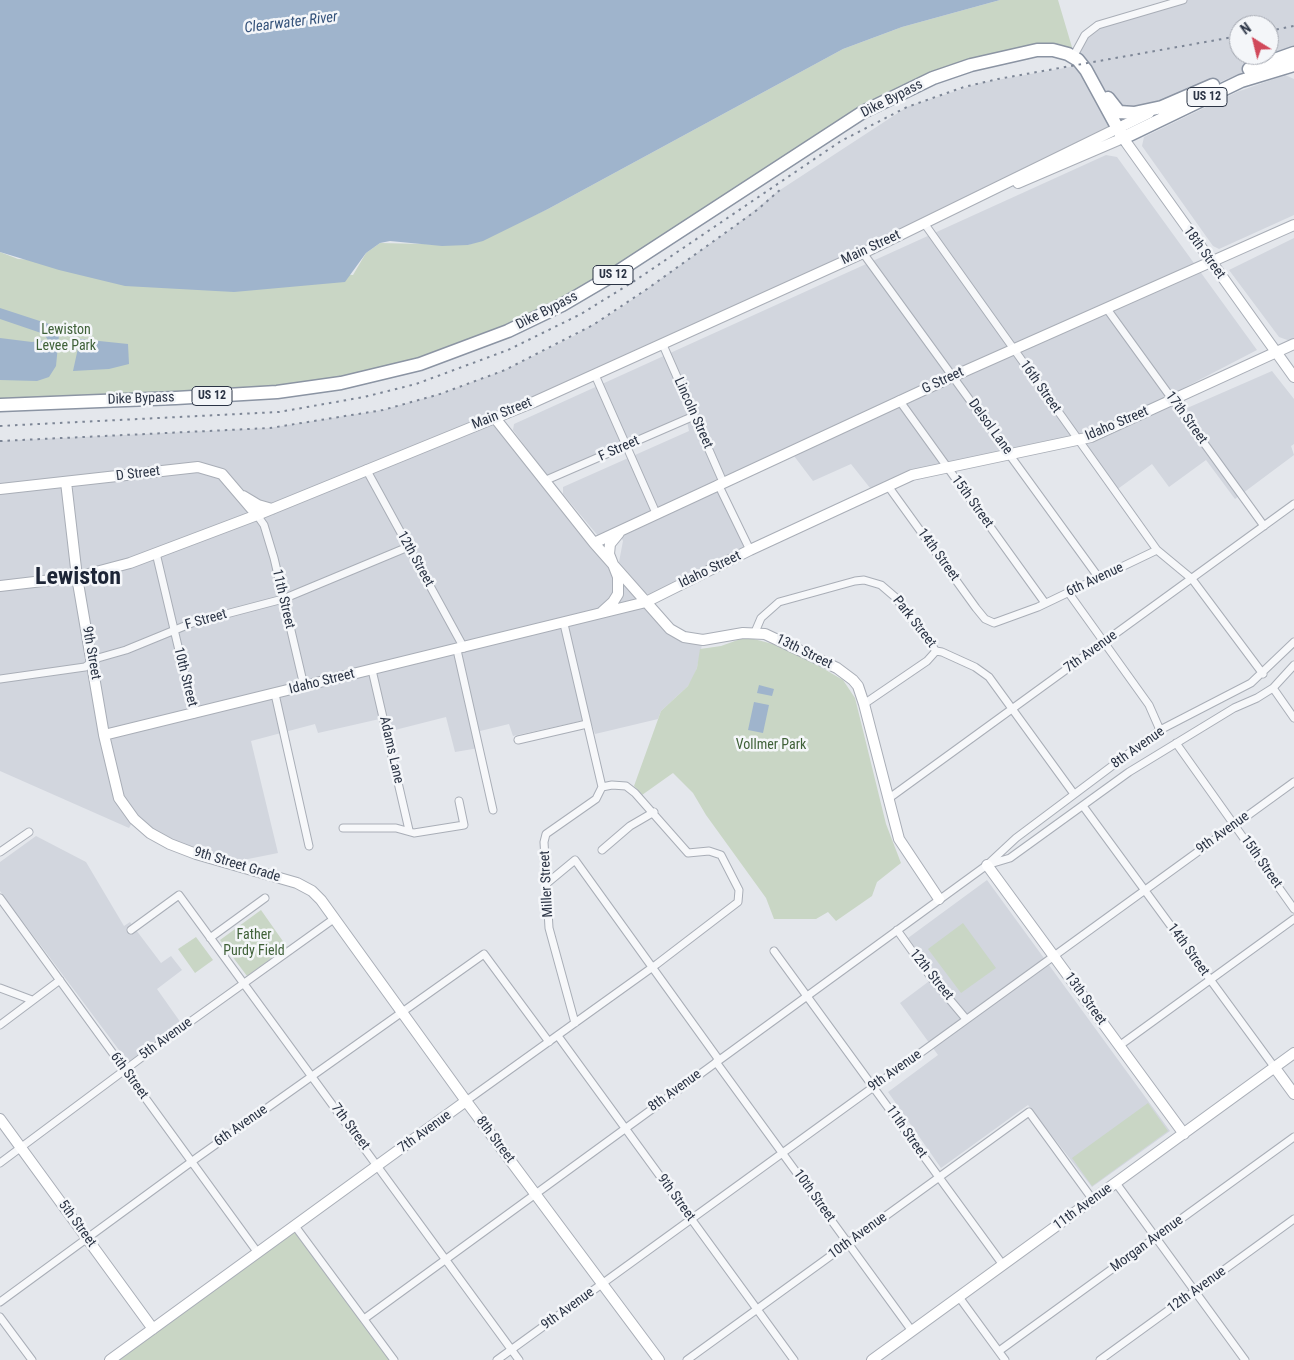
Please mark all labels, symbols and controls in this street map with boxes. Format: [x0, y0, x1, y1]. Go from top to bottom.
water label: Clearwater River [243, 8, 339, 38]
north arrow [1229, 15, 1279, 65]
text: N [1238, 20, 1254, 38]
street label: Dike Bypass [858, 76, 926, 122]
road number: US 12 [1187, 88, 1227, 106]
street label: 18th Street [1179, 223, 1229, 283]
street label: Main Street [839, 227, 903, 269]
road number: US 12 [593, 266, 633, 284]
street label: Dike Bypass [513, 288, 581, 334]
park label: Lewiston Levee Park [36, 322, 96, 354]
street label: 16th Street [1016, 357, 1064, 417]
street label: G Street [919, 364, 967, 398]
street label: Lincoln Street [670, 375, 716, 451]
road number: US 12 [192, 386, 232, 406]
street label: 17th Street [1161, 388, 1211, 448]
street label: Dike Bypass [107, 389, 175, 409]
street label: Main Street [470, 394, 534, 434]
street label: Delsol Lane [964, 396, 1016, 458]
street label: Idaho Street [1083, 403, 1151, 445]
street label: F Street [596, 433, 642, 465]
street label: D Street [115, 463, 161, 485]
street label: 15th Street [947, 472, 997, 532]
street label: 14th Street [913, 525, 963, 585]
street label: 12th Street [393, 528, 437, 590]
street label: Idaho Street [676, 548, 744, 592]
street label: 6th Avenue [1064, 559, 1126, 601]
district label: Lewiston [35, 564, 121, 592]
street label: 11th Street [268, 568, 298, 630]
street label: Park Street [889, 593, 939, 651]
street label: F Street [183, 606, 229, 634]
street label: 9th Street [78, 625, 104, 681]
street label: 7th Avenue [1061, 627, 1121, 677]
street label: 13th Street [773, 631, 835, 673]
street label: 10th Street [170, 645, 200, 709]
street label: Idaho Street [287, 666, 357, 698]
street label: Adams Lane [375, 715, 407, 785]
street label: 8th Avenue [1108, 724, 1168, 772]
park label: Vollmer Park [736, 737, 806, 753]
street label: 9th Avenue [1193, 808, 1253, 858]
street label: 15th Street [1237, 832, 1285, 892]
street label: 9th Street Grade [192, 844, 282, 886]
street label: Miller Street [537, 850, 557, 918]
street label: 14th Street [1163, 920, 1213, 980]
park label: Father Purdy Field [223, 927, 285, 960]
street label: 12th Street [905, 946, 957, 1004]
street label: 13th Street [1060, 969, 1110, 1029]
street label: 5th Avenue [136, 1014, 196, 1064]
street label: 9th Avenue [865, 1047, 925, 1095]
street label: 6th Street [106, 1049, 152, 1103]
street label: 8th Avenue [645, 1066, 705, 1116]
street label: 7th Street [327, 1100, 373, 1154]
street label: 6th Avenue [211, 1102, 271, 1150]
street label: 11th Street [882, 1102, 930, 1162]
street label: 7th Avenue [395, 1107, 455, 1157]
street label: 8th Street [472, 1113, 518, 1167]
street label: 10th Street [789, 1166, 839, 1226]
street label: 9th Street [653, 1171, 699, 1225]
street label: 11th Avenue [1050, 1180, 1116, 1234]
street label: 5th Street [54, 1197, 100, 1251]
street label: 10th Avenue [825, 1209, 891, 1263]
street label: Morgan Avenue [1107, 1212, 1187, 1276]
street label: 12th Avenue [1164, 1263, 1230, 1317]
street label: 9th Avenue [538, 1284, 598, 1334]

